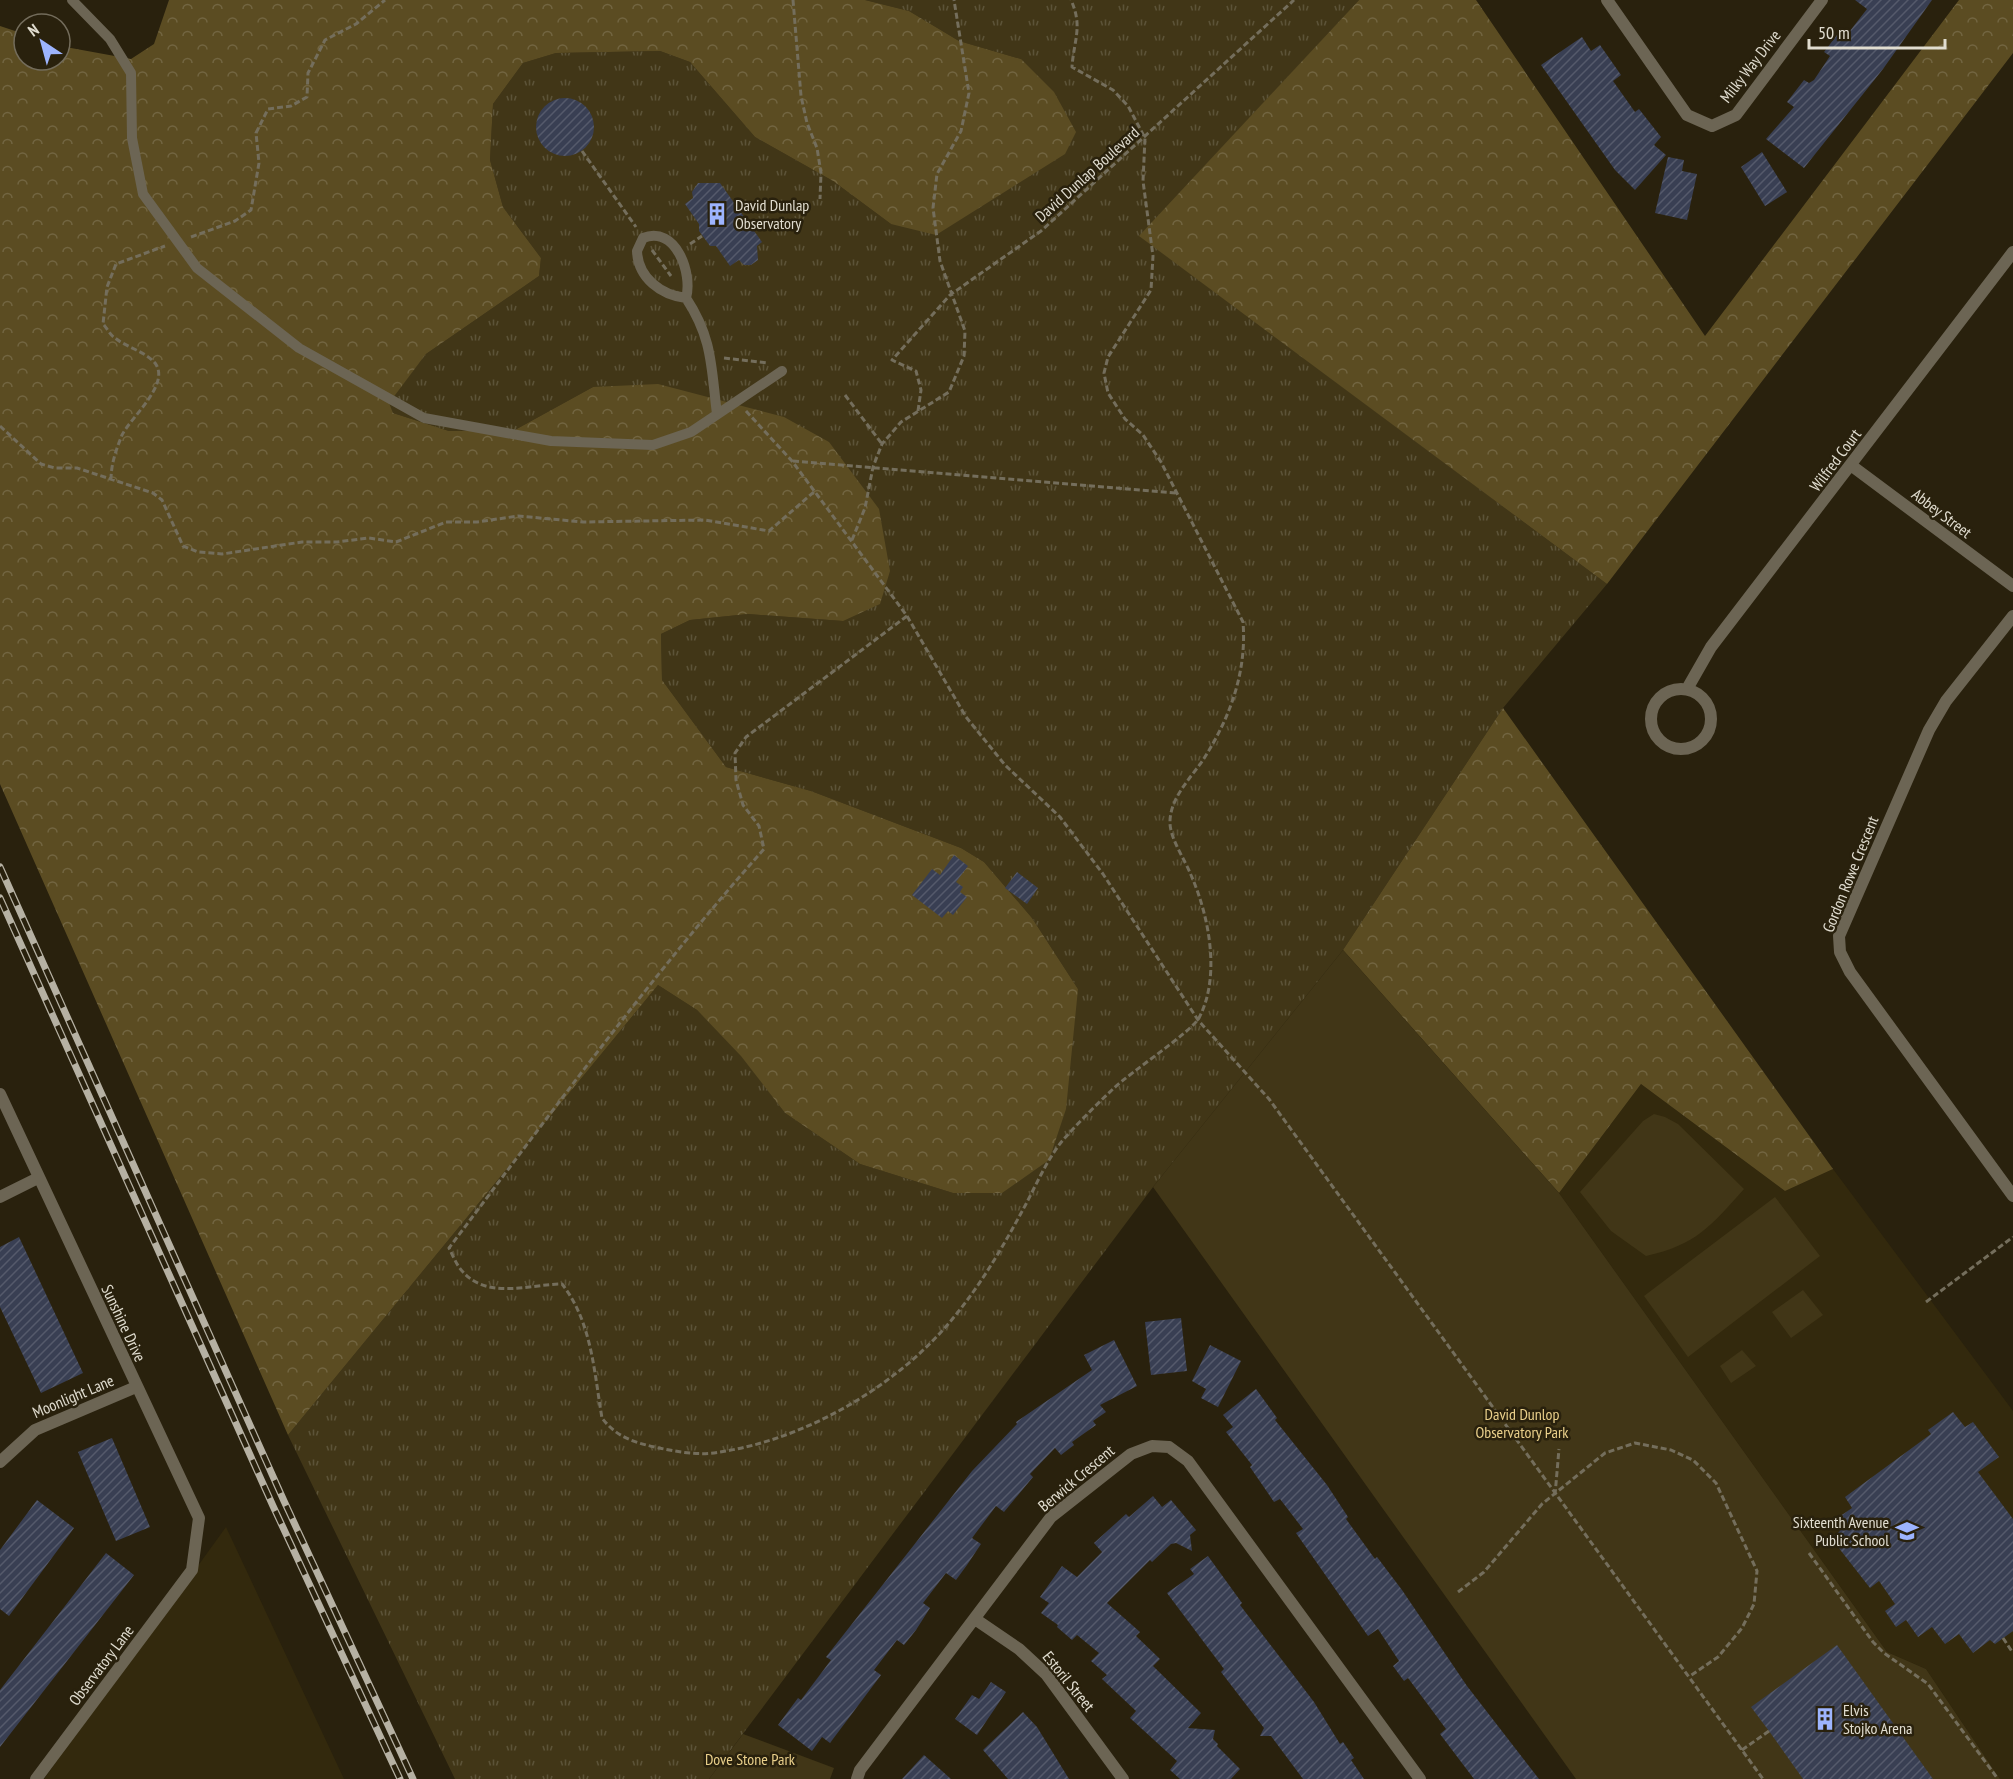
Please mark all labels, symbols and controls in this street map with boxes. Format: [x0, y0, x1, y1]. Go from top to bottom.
north arrow [12, 12, 72, 72]
scale bar [1809, 12, 1946, 50]
text: N [24, 19, 43, 40]
text: 50 m [1818, 21, 1850, 44]
street label: Milky Way Drive [1715, 26, 1785, 106]
street label: David Dunlap Boulevard [1031, 122, 1143, 226]
place label: David Dunlap Observatory [735, 195, 809, 233]
building icon: David Dunlap Observatory [704, 201, 730, 227]
street label: Wilfred Court [1805, 424, 1865, 495]
street label: Abbey Street [1908, 484, 1976, 542]
street label: Gordon Rowe Crescent [1818, 812, 1883, 935]
street label: Sunshine Drive [97, 1281, 151, 1365]
street label: Moonlight Lane [29, 1370, 117, 1422]
park label: David Dunlop Observatory Park [1475, 1404, 1569, 1442]
street label: Berwick Crescent [1034, 1440, 1119, 1516]
place label: Sixteenth Avenue Public School [1793, 1512, 1889, 1550]
school or university icon: Sixteenth Avenue Public School [1894, 1518, 1920, 1544]
street label: Observatory Lane [64, 1621, 138, 1709]
street label: Estoril Street [1039, 1647, 1100, 1716]
place label: Elvis Stojko Arena [1843, 1700, 1912, 1738]
building icon: Elvis Stojko Arena [1812, 1706, 1838, 1732]
park label: Dove Stone Park [705, 1749, 796, 1769]

